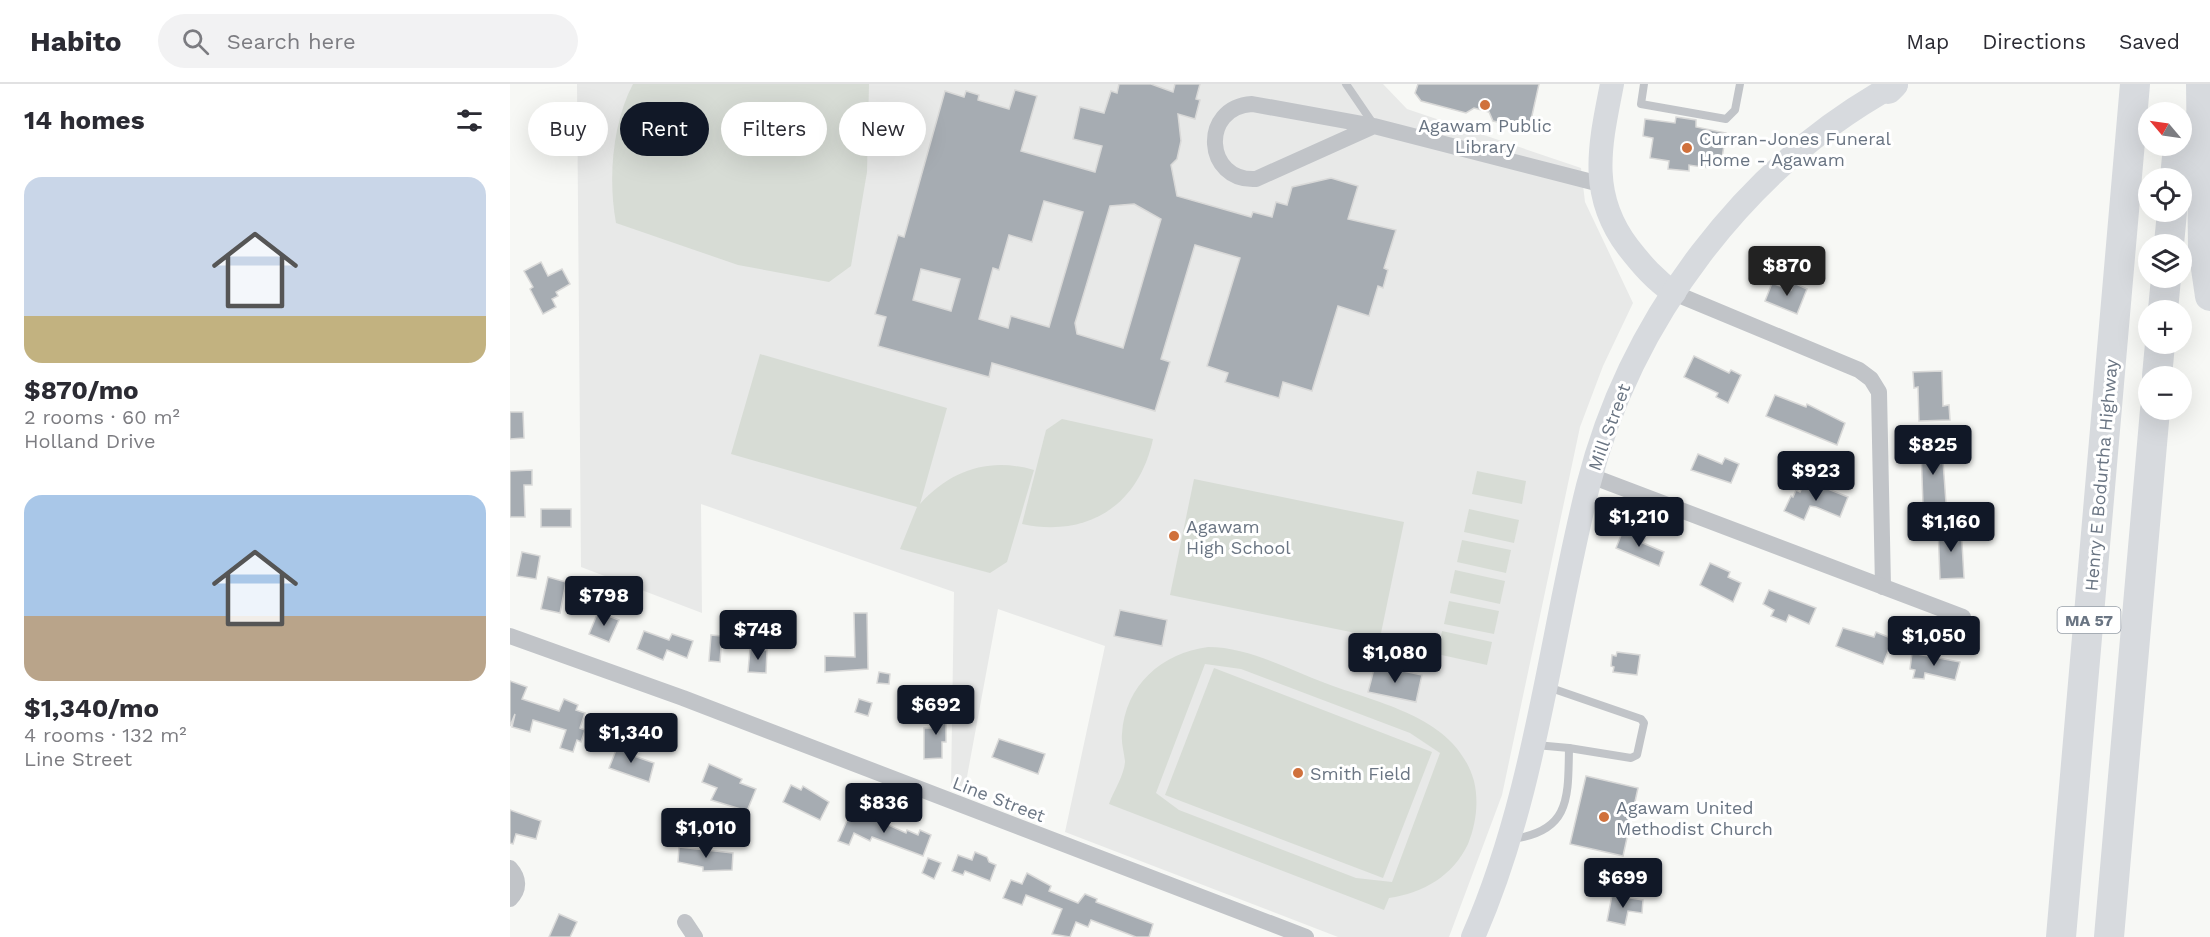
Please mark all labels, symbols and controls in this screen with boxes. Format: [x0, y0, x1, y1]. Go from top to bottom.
search box [158, 14, 578, 68]
text: Habito [30, 25, 122, 58]
icon: search [179, 25, 212, 58]
text: Search here [227, 29, 356, 54]
text: Map [1906, 29, 1949, 54]
text: Directions [1982, 29, 2086, 54]
text: Saved [2119, 29, 2180, 54]
marker: Agawam Public Library [1478, 98, 1492, 112]
chip: Buy [528, 102, 608, 156]
chip: Rent [620, 102, 709, 156]
chip: Filters [721, 102, 827, 156]
chip: New [839, 102, 926, 156]
north arrow [2138, 102, 2192, 156]
map controls [2138, 102, 2192, 420]
icon: filters [453, 104, 486, 137]
text: 14 homes [24, 105, 145, 135]
place label: Agawam Public Library [1418, 115, 1552, 157]
place label: Curran-Jones Funeral Home - Agawam [1699, 128, 1892, 170]
marker: Curran-Jones Funeral Home - Agawam [1680, 141, 1694, 155]
button: locate [2138, 168, 2192, 222]
icon: home [201, 216, 309, 324]
button: layers [2138, 234, 2192, 288]
pin: $870 [1751, 246, 1823, 297]
text: $870 [1762, 253, 1812, 277]
button: + [2138, 300, 2192, 354]
street label: Henry E Bodurtha Highway [2080, 357, 2122, 592]
button: − [2138, 366, 2192, 420]
text: $870/mo [24, 375, 139, 405]
street label: Mill Street [1584, 380, 1635, 473]
text: 2 rooms · 60 m² [24, 405, 180, 429]
pin: $825 [1897, 425, 1969, 476]
text: Holland Drive [24, 429, 156, 453]
text: $825 [1909, 432, 1957, 456]
pin: $923 [1780, 451, 1852, 502]
text: $923 [1792, 458, 1840, 482]
pin: $1,210 [1590, 497, 1688, 548]
pin: $1,160 [1902, 502, 2000, 553]
text: $1,210 [1609, 504, 1669, 528]
text: $1,160 [1921, 509, 1981, 533]
place label: Agawam High School [1186, 516, 1291, 558]
marker: Agawam High School [1167, 529, 1181, 543]
icon: home [201, 534, 309, 642]
pin: $798 [568, 576, 640, 627]
text: $798 [579, 583, 629, 607]
road number: MA 57 [2058, 607, 2120, 633]
pin: $748 [722, 610, 794, 661]
pin: $1,050 [1885, 616, 1983, 667]
text: $748 [734, 617, 782, 641]
text: $1,050 [1902, 623, 1966, 647]
pin: $1,080 [1346, 633, 1444, 684]
text: $1,080 [1362, 640, 1428, 664]
pin: $692 [900, 685, 972, 736]
text: $692 [911, 692, 961, 716]
text: $1,340/mo [24, 693, 159, 723]
pin: $1,340 [582, 713, 680, 764]
text: $1,340 [599, 720, 663, 744]
text: 4 rooms · 132 m² [24, 723, 187, 747]
text: Line Street [24, 747, 132, 771]
place label: Smith Field [1310, 763, 1411, 784]
marker: Smith Field [1291, 766, 1305, 780]
street label: Line Street [950, 772, 1049, 826]
pin: $836 [848, 783, 920, 834]
text: $836 [859, 790, 909, 814]
place label: Agawam United Methodist Church [1616, 797, 1773, 839]
pin: $1,010 [657, 808, 755, 859]
marker: Agawam United Methodist Church [1597, 810, 1611, 824]
text: $1,010 [675, 815, 737, 839]
pin: $699 [1587, 858, 1659, 909]
text: $699 [1598, 865, 1648, 889]

